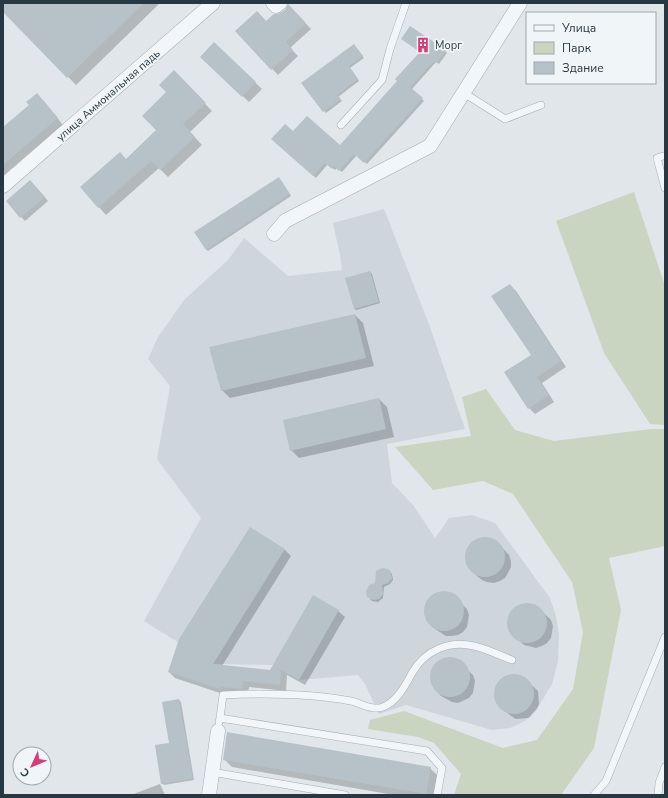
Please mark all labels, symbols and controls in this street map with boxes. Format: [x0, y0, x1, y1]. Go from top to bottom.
legend [526, 12, 656, 84]
text: Улица [561, 20, 596, 36]
building icon: Морг [414, 36, 432, 54]
place label: Морг [435, 38, 462, 53]
text: Парк [562, 40, 592, 56]
street label: улица Аммональная падь [53, 46, 163, 145]
text: Здание [562, 60, 604, 76]
north arrow [12, 746, 52, 786]
text: С [17, 764, 33, 781]

